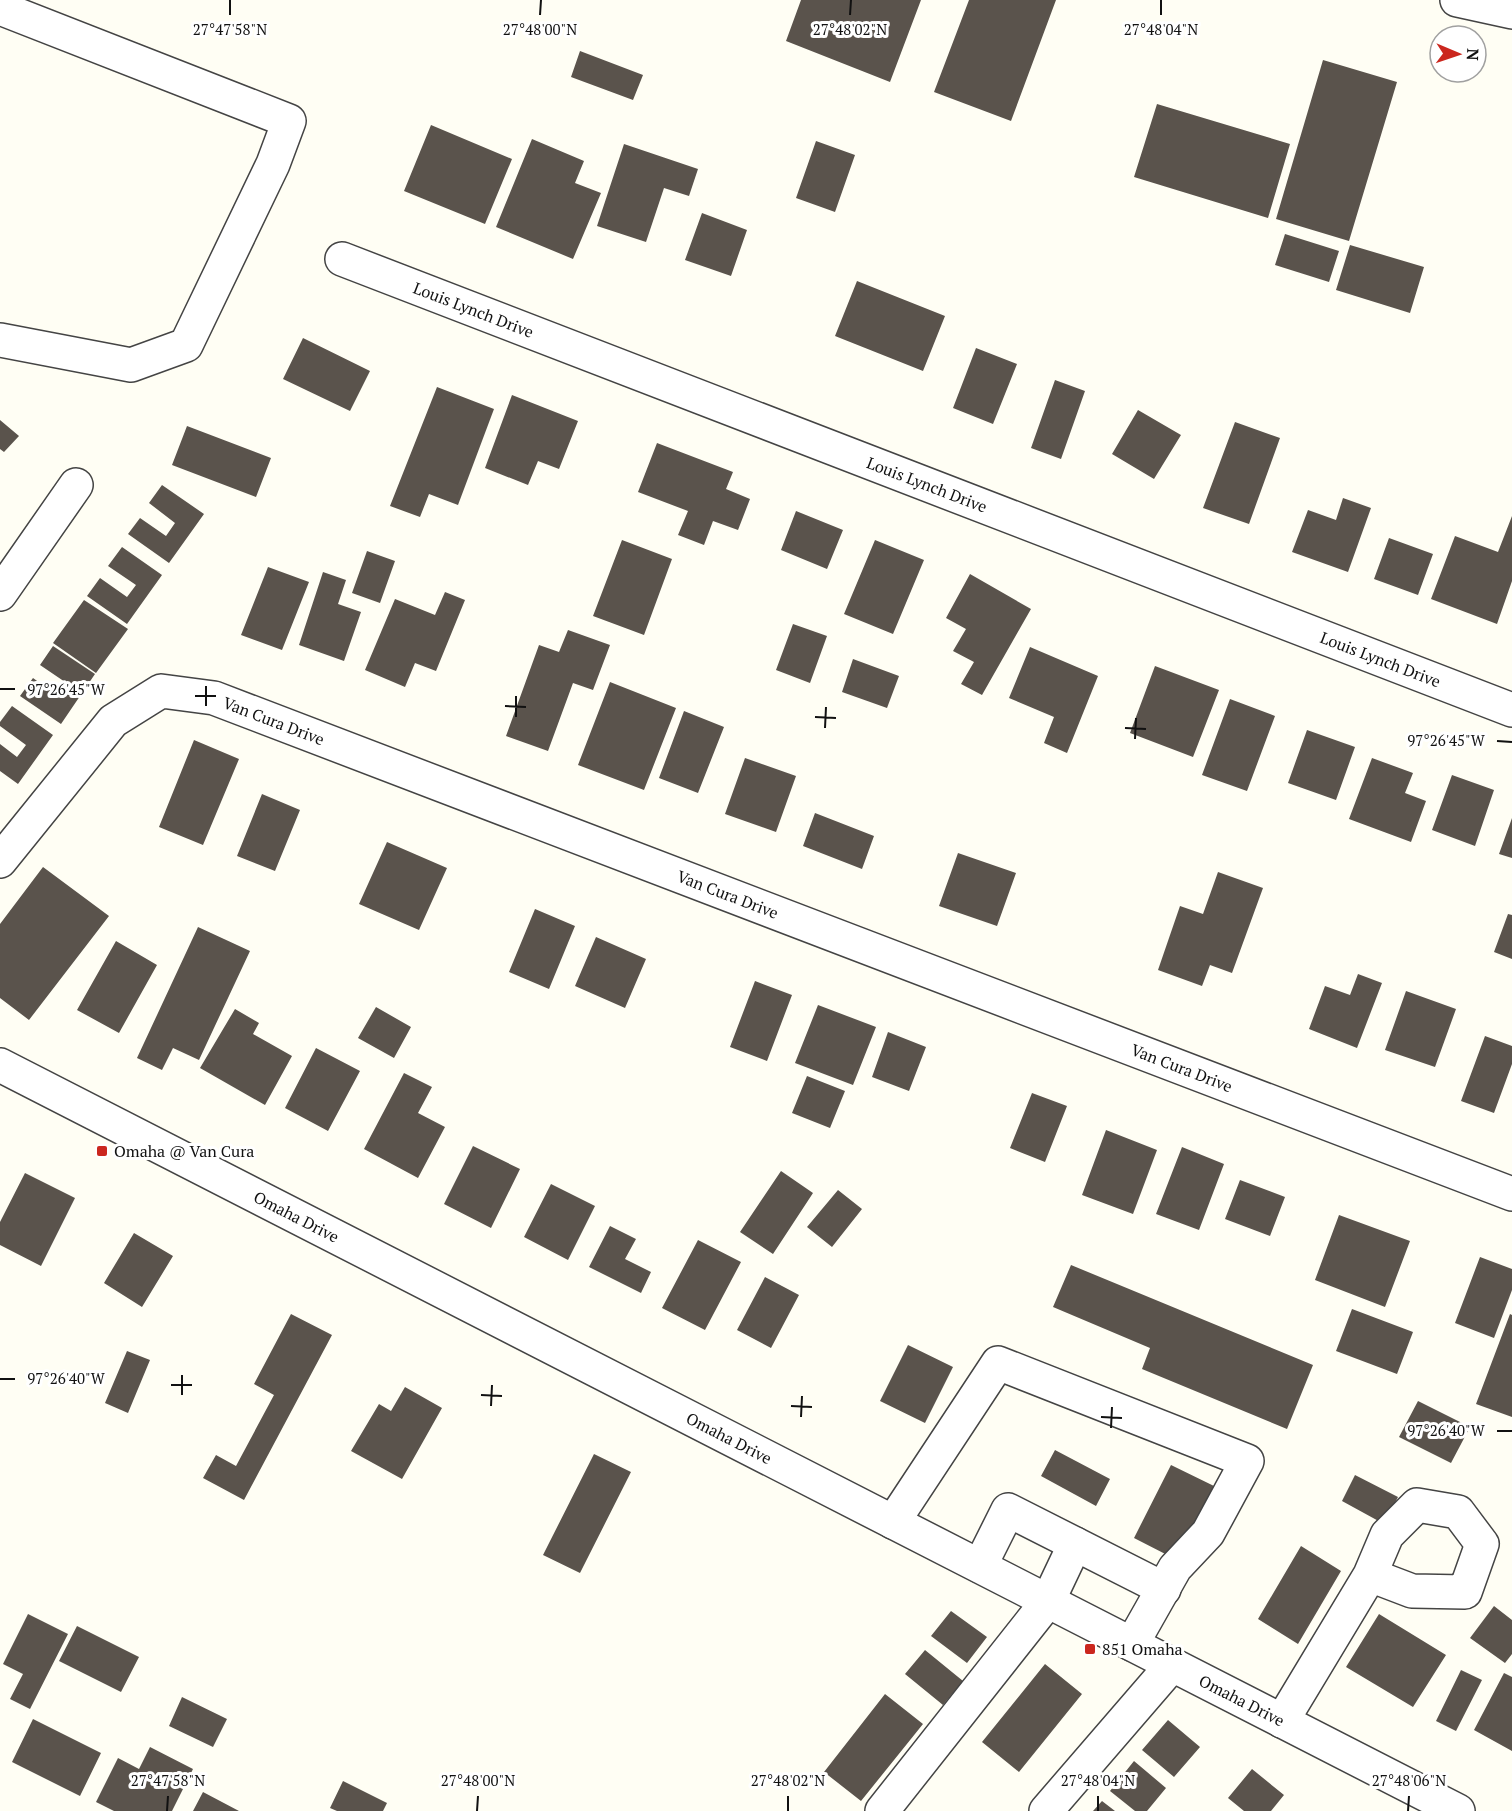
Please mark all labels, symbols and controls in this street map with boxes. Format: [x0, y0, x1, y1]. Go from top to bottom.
text: 27°47'58"N [193, 19, 267, 39]
text: 27°48'00"N [503, 19, 577, 39]
text: 27°48'02"N [813, 19, 887, 39]
text: 27°48'04"N [1124, 19, 1198, 39]
north arrow [1428, 24, 1488, 84]
text: N [1462, 48, 1484, 61]
street label: Louis Lynch Drive [410, 277, 537, 343]
street label: Louis Lynch Drive [864, 451, 990, 518]
street label: Louis Lynch Drive [1317, 626, 1444, 692]
text: 97°26'45"W [27, 679, 106, 699]
street label: Van Cura Drive [220, 691, 328, 750]
text: 97°26'45"W [1407, 730, 1486, 750]
street label: Van Cura Drive [674, 865, 782, 924]
street label: Van Cura Drive [1128, 1038, 1236, 1097]
place label: Omaha @ Van Cura [114, 1140, 254, 1162]
marker: Omaha @ Van Cura [95, 1144, 109, 1158]
street label: Omaha Drive [250, 1186, 343, 1248]
text: 97°26'40"W [27, 1368, 106, 1388]
street label: Omaha Drive [683, 1407, 776, 1469]
text: 97°26'40"W [1407, 1420, 1486, 1440]
place label: 851 Omaha [1102, 1638, 1183, 1660]
marker: 851 Omaha [1083, 1642, 1097, 1656]
street label: Omaha Drive [1195, 1669, 1288, 1731]
text: 27°47'58"N [131, 1770, 205, 1790]
text: 27°48'00"N [441, 1770, 515, 1790]
text: 27°48'02"N [751, 1770, 825, 1790]
text: 27°48'04"N [1061, 1770, 1135, 1790]
text: 27°48'06"N [1372, 1770, 1446, 1790]

